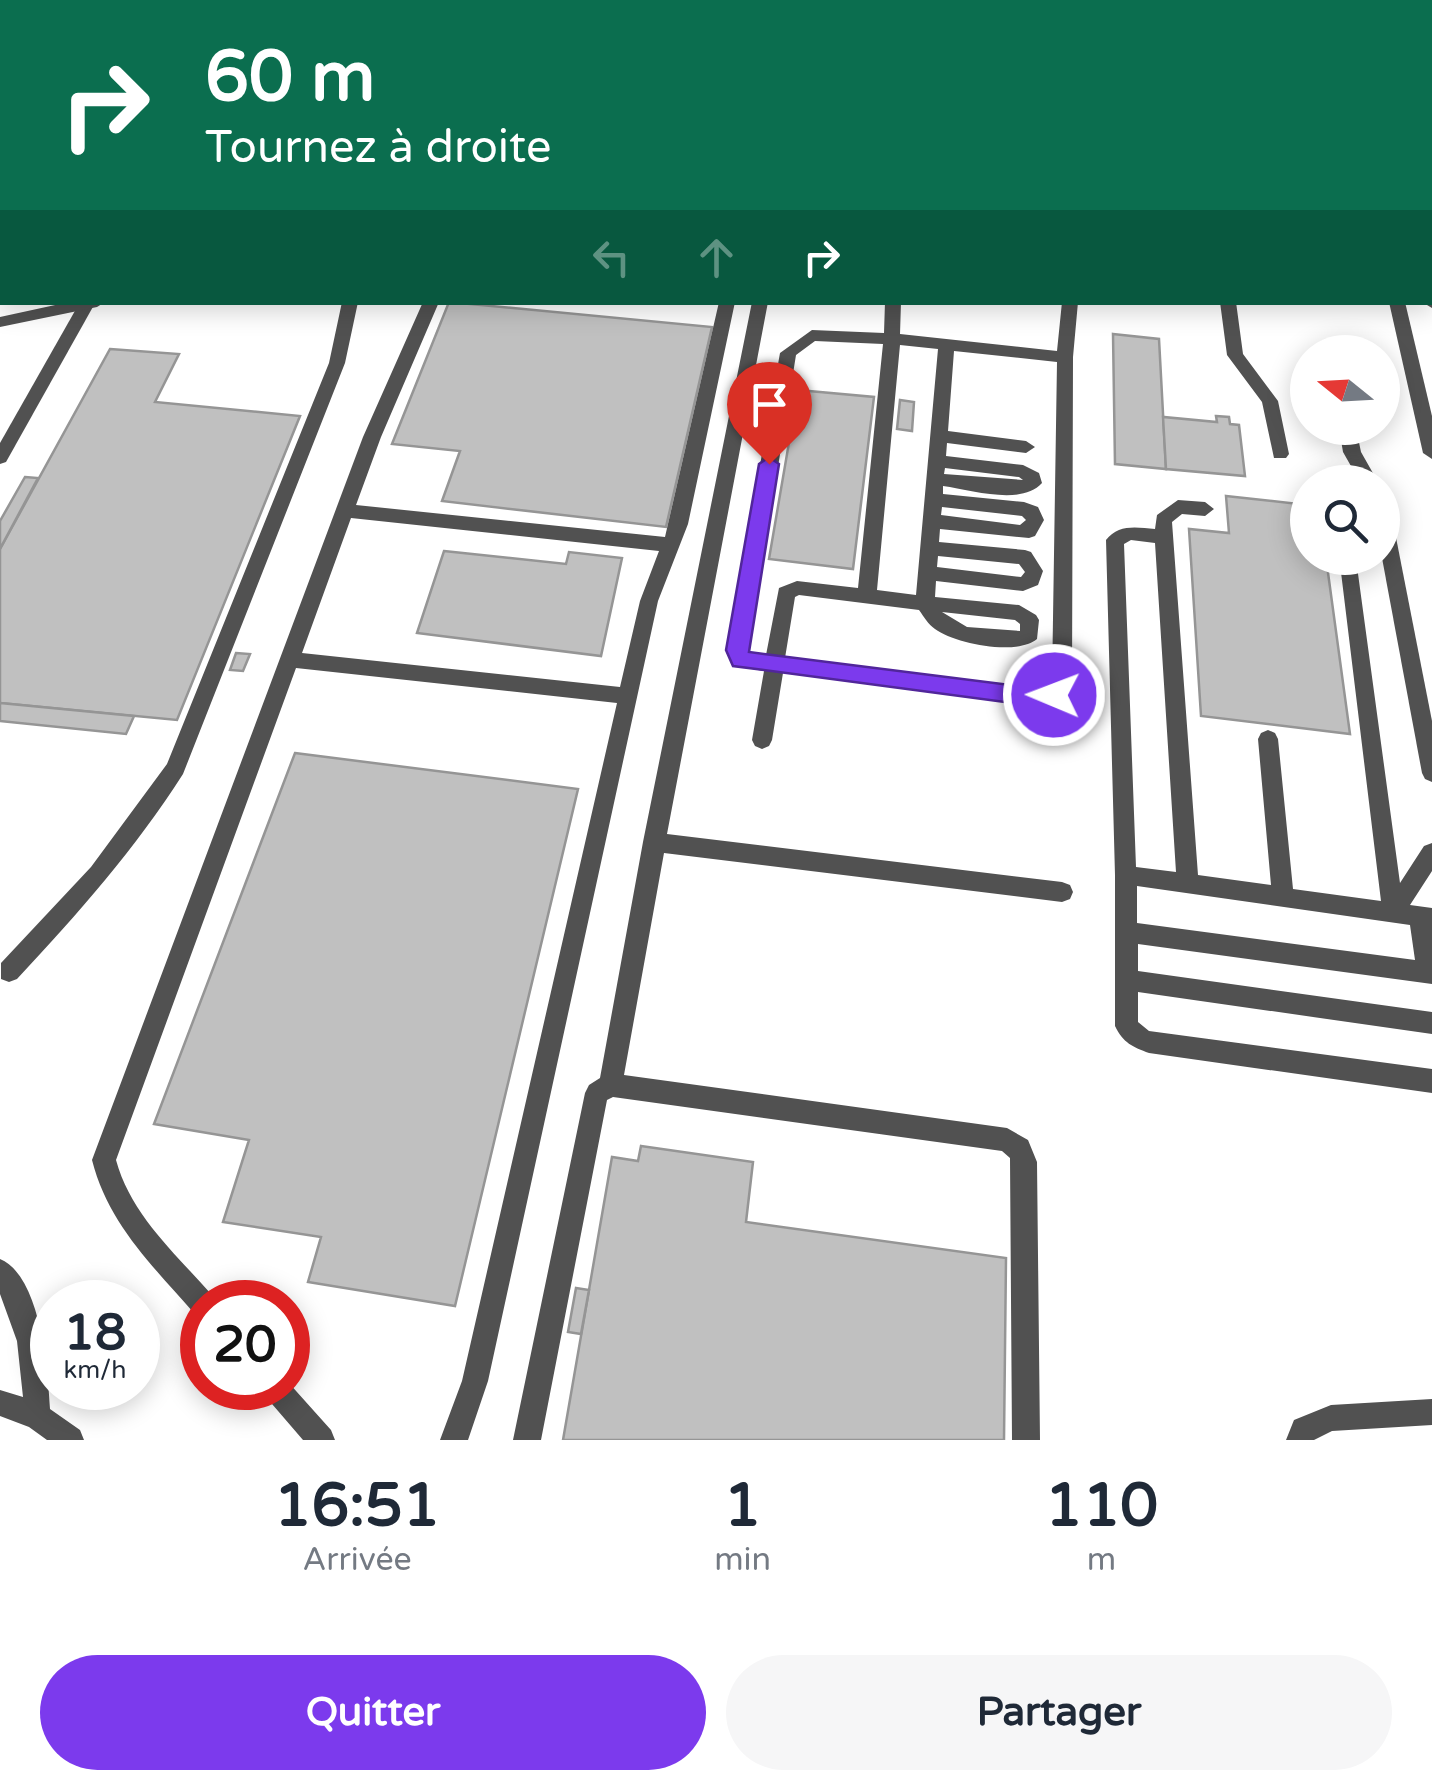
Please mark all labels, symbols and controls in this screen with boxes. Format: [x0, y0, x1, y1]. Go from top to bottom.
text: 60 m [205, 36, 375, 120]
icon: right [40, 40, 170, 170]
text: Tournez à droite [205, 121, 551, 175]
icon: left [584, 230, 639, 285]
icon: ahead [689, 230, 744, 285]
icon: right [794, 230, 849, 285]
north arrow [1290, 335, 1400, 445]
map controls [1290, 335, 1400, 575]
pin [727, 362, 812, 465]
icon: arrive [742, 377, 797, 432]
button: search [1290, 465, 1400, 575]
position arrow [1002, 643, 1106, 747]
speed limit sign: 20 [180, 1280, 310, 1410]
text: 18 [64, 1303, 126, 1363]
text: km/h [64, 1355, 126, 1385]
text: 16:51 [274, 1470, 440, 1542]
text: 1 [724, 1470, 761, 1542]
text: 110 [1045, 1470, 1158, 1542]
text: Arrivée [303, 1541, 412, 1579]
text: min [714, 1541, 771, 1579]
text: m [1087, 1541, 1116, 1579]
button: Quitter [40, 1655, 706, 1770]
button: Partager [726, 1655, 1392, 1770]

